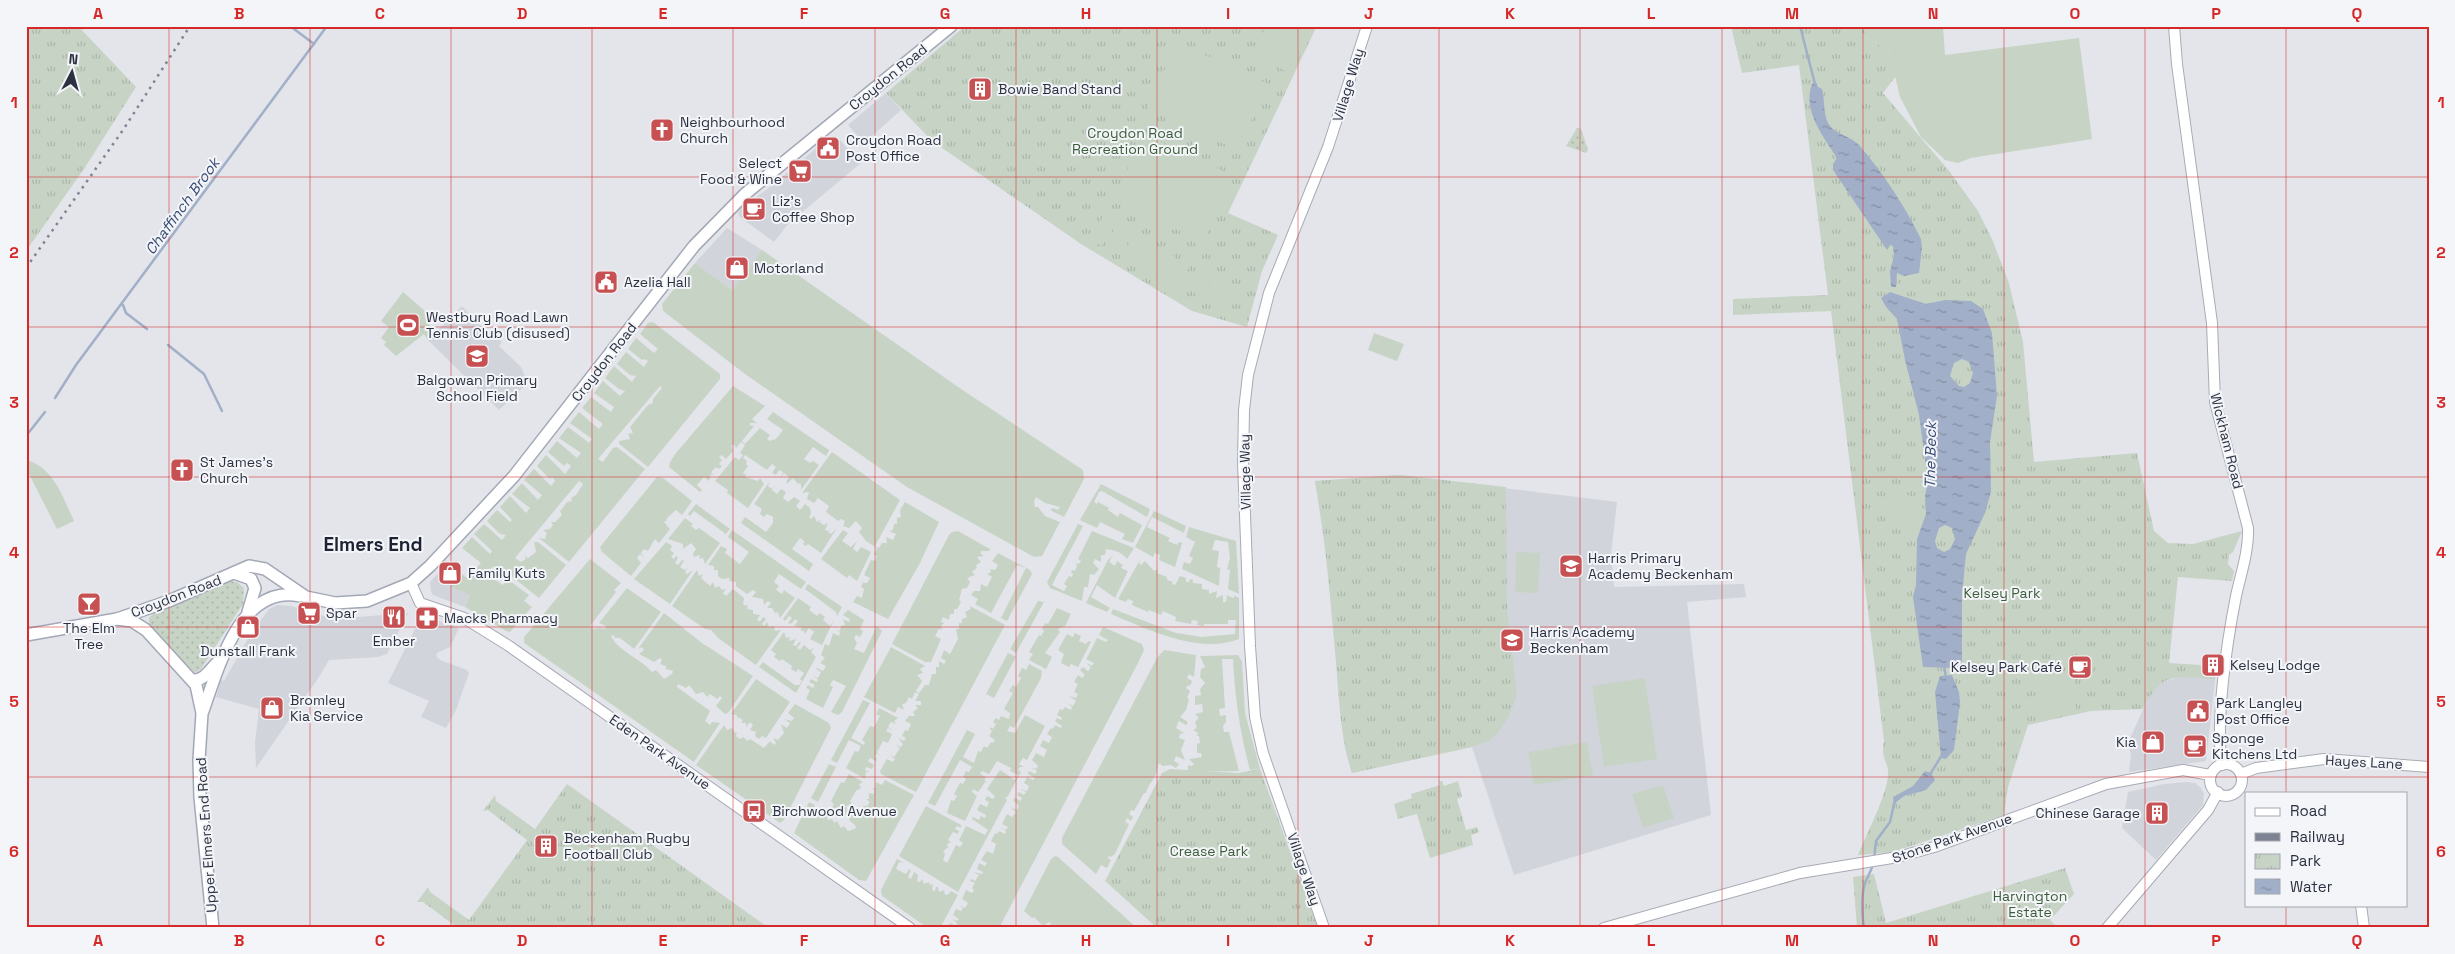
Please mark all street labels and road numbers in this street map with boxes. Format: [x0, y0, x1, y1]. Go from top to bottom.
street label: Croydon Road [845, 40, 931, 114]
street label: Village Way [1328, 46, 1368, 124]
street label: Croydon Road [568, 319, 640, 405]
street label: Wickham Road [2206, 391, 2248, 491]
street label: Village Way [1235, 434, 1255, 510]
street label: Croydon Road [128, 570, 224, 622]
street label: Eden Park Avenue [606, 710, 714, 794]
street label: Hayes Lane [2325, 751, 2403, 773]
street label: Upper Elmers End Road [192, 757, 220, 913]
street label: Stone Park Avenue [1890, 809, 2014, 867]
street label: Village Way [1283, 830, 1325, 908]

